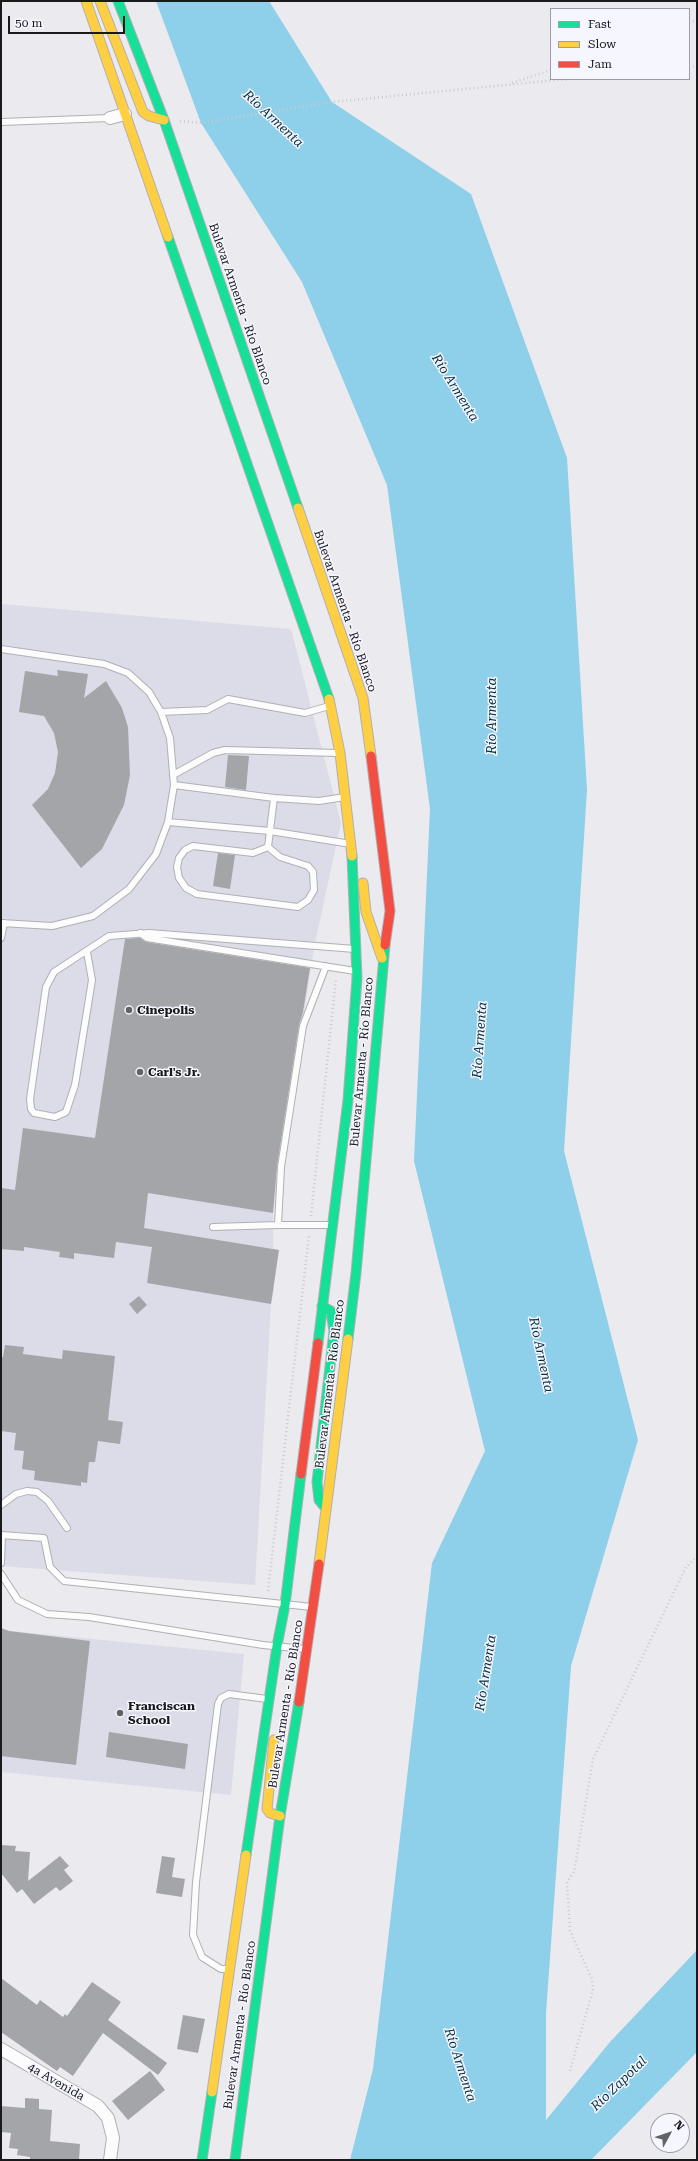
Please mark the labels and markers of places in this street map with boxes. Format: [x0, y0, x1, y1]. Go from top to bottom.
place label: Cinepolis [137, 1003, 195, 1017]
marker: Cinepolis [124, 1005, 134, 1015]
place label: Carl's Jr. [148, 1065, 200, 1079]
marker: Carl's Jr. [135, 1067, 145, 1077]
place label: Franciscan School [128, 1699, 195, 1727]
marker: Franciscan School [115, 1708, 125, 1718]

